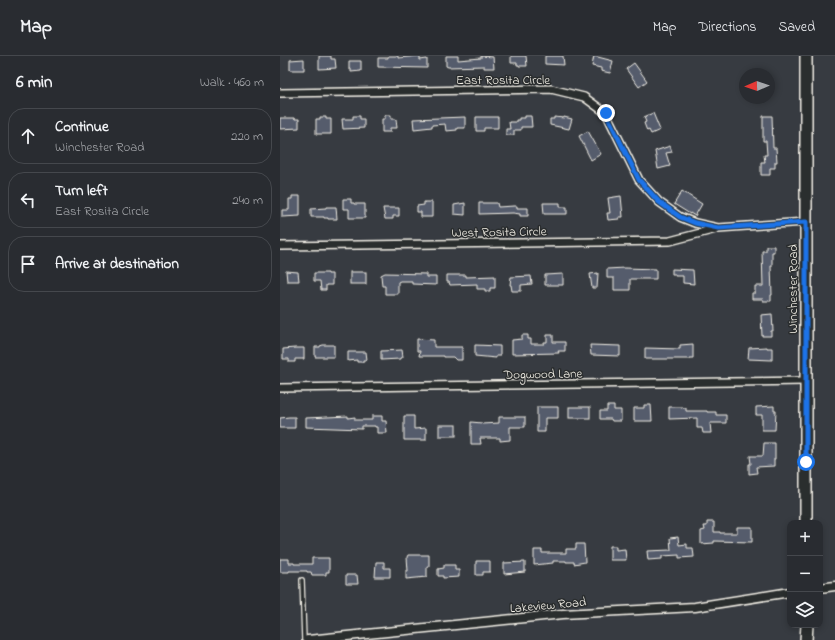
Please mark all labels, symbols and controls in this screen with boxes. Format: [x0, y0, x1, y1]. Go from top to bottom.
text: Map [20, 14, 52, 41]
text: Map [653, 17, 676, 38]
text: Directions [698, 17, 756, 38]
text: Saved [778, 17, 815, 38]
north arrow [739, 68, 775, 104]
text: 6 min [16, 70, 52, 95]
street label: East Rosita Circle [456, 71, 550, 90]
text: Walk · 460 m [200, 73, 264, 92]
route end [597, 104, 615, 122]
text: Continue [55, 116, 109, 138]
icon: ahead [17, 125, 39, 147]
text: 220 m [231, 127, 263, 146]
text: Winchester Road [55, 138, 145, 157]
text: Turn left [55, 180, 108, 202]
icon: left [17, 189, 39, 211]
text: 240 m [232, 191, 263, 210]
text: East Rosita Circle [55, 202, 149, 221]
street label: West Rosita Circle [451, 222, 547, 243]
street label: Winchester Road [784, 244, 803, 334]
icon: arrive [17, 253, 39, 275]
text: Arrive at destination [55, 253, 179, 275]
street label: Dogwood Lane [503, 364, 583, 386]
route start [797, 453, 815, 471]
map controls [787, 520, 823, 628]
button: + [787, 520, 823, 556]
button: − [787, 556, 823, 592]
button: layers [787, 592, 823, 628]
street label: Lakeview Road [509, 593, 588, 618]

